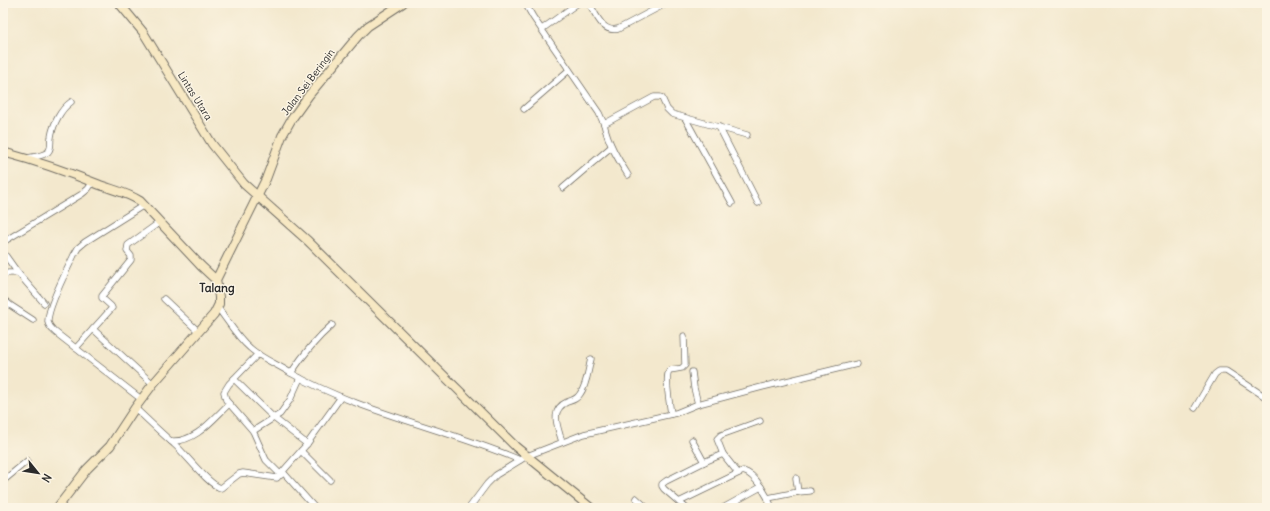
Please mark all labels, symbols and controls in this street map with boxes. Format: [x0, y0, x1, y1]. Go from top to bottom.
street label: Jalan Sei Beringin [279, 46, 337, 118]
street label: Lintas Utara [175, 69, 215, 123]
district label: Talang [199, 280, 235, 296]
north arrow [18, 453, 58, 493]
text: N [39, 471, 55, 485]

